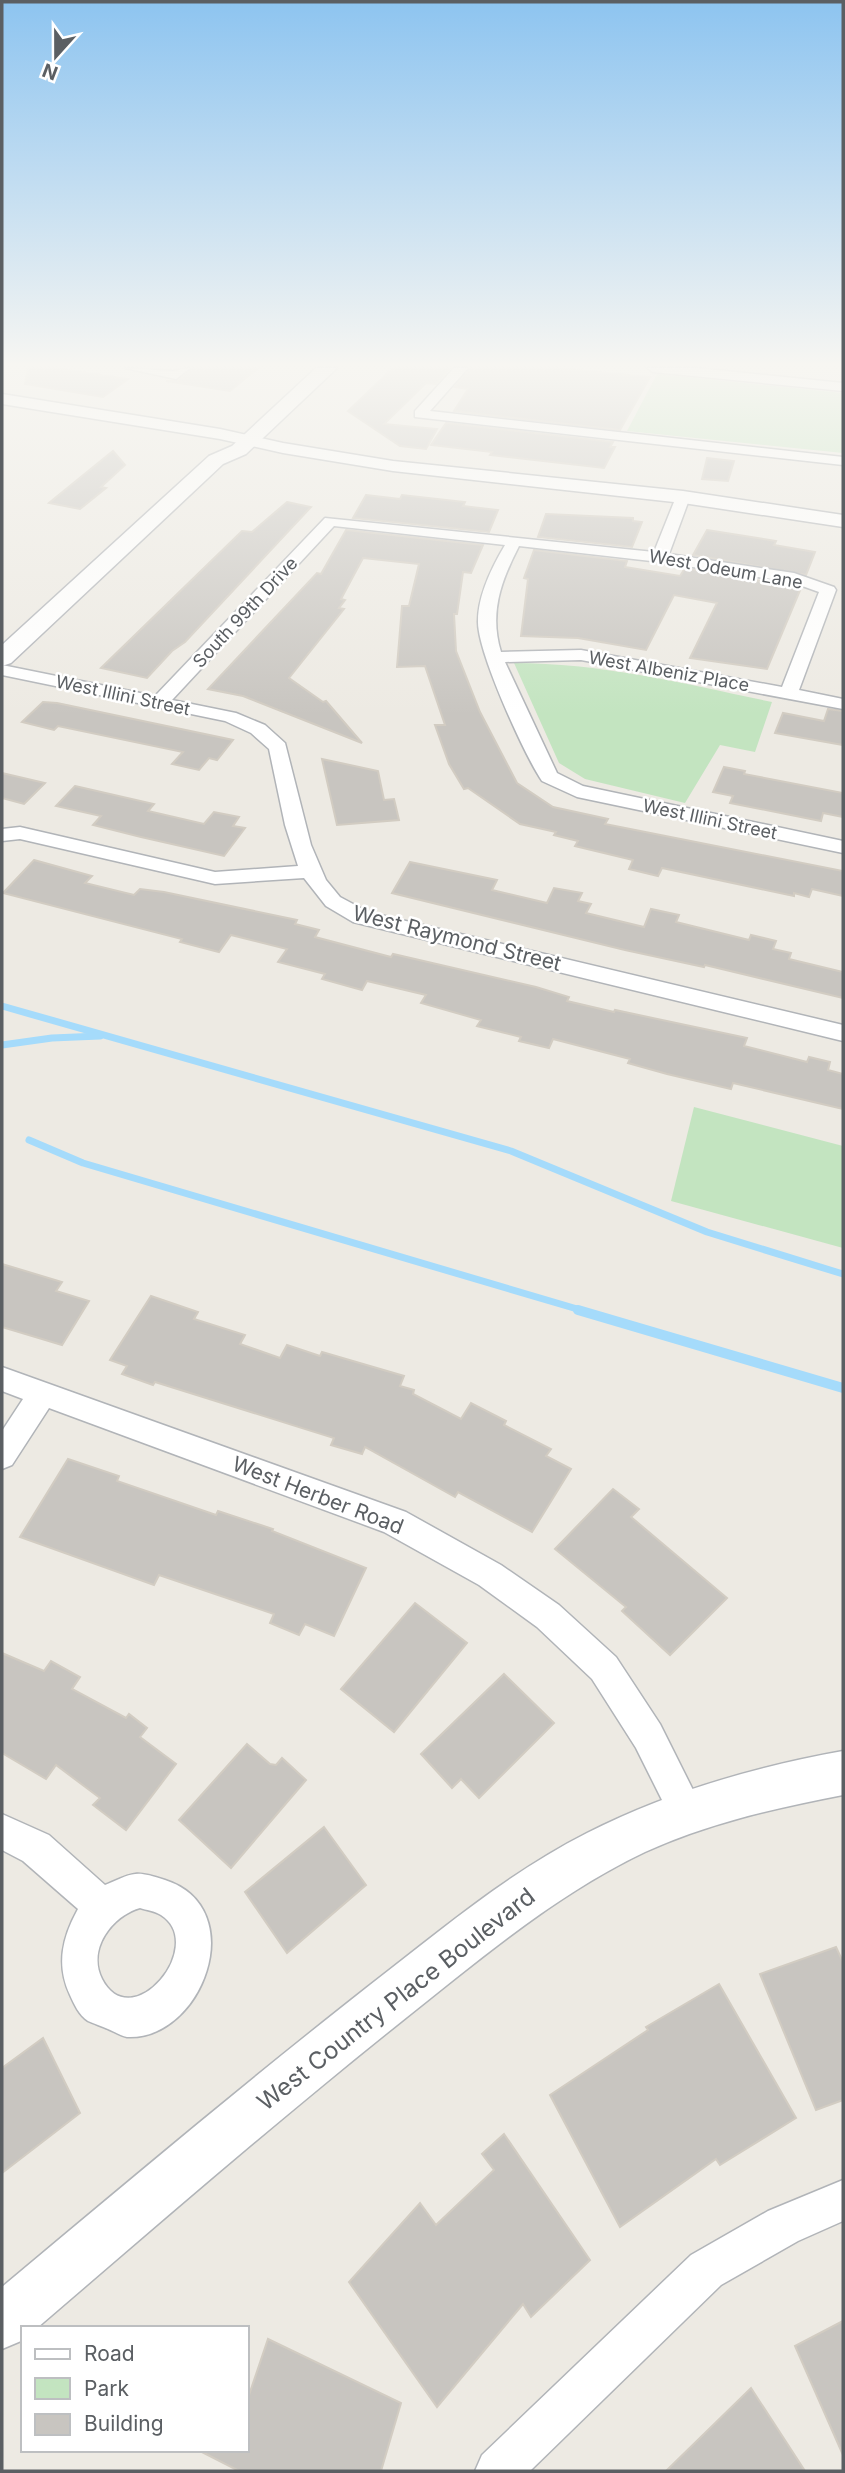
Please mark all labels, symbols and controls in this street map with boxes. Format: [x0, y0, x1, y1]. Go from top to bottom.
north arrow [21, 21, 91, 91]
text: N [39, 58, 61, 85]
street label: West Odeum Lane [647, 545, 805, 593]
street label: South 99th Drive [188, 552, 302, 672]
street label: West Albeniz Place [587, 647, 751, 695]
street label: West Illini Street [54, 671, 192, 719]
street label: West Illini Street [641, 795, 779, 843]
street label: West Raymond Street [350, 900, 564, 976]
street label: West Herber Road [229, 1451, 407, 1539]
street label: West Country Place Boulevard [251, 1882, 541, 2116]
legend [21, 2326, 248, 2452]
text: Road [84, 2341, 135, 2366]
text: Park [84, 2376, 129, 2401]
text: Building [84, 2411, 164, 2436]

